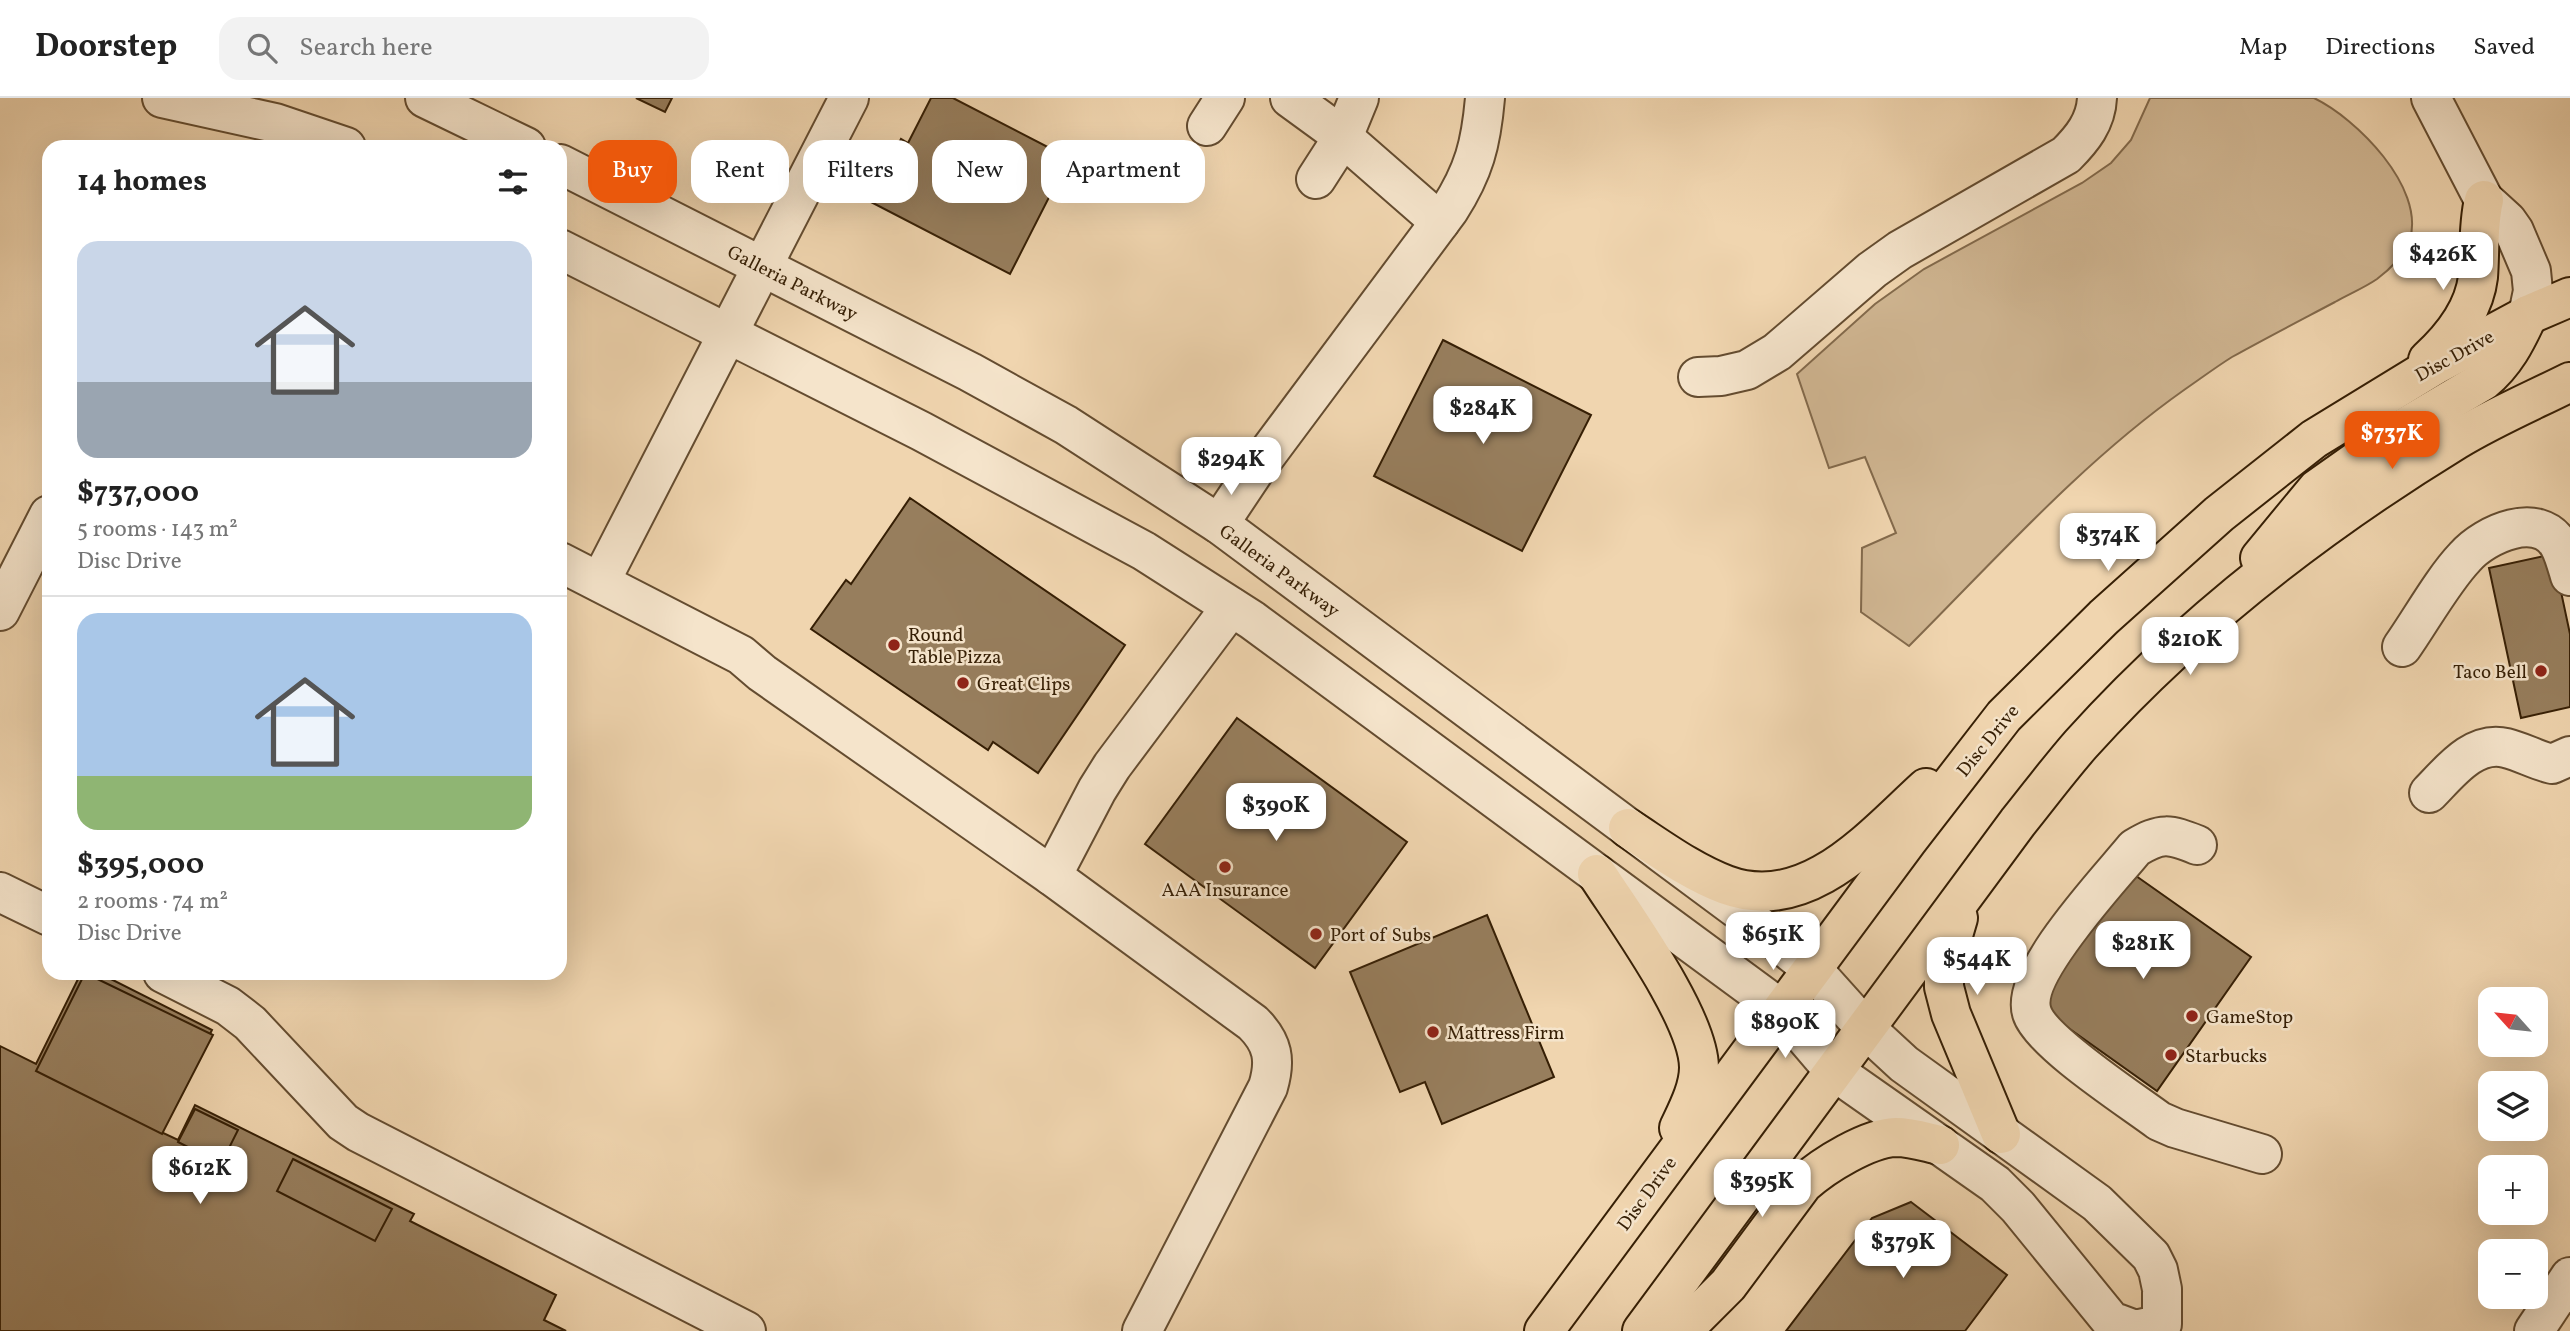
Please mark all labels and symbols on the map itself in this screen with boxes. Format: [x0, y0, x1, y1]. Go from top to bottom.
pin: $426K [2394, 232, 2492, 292]
street label: Galleria Parkway [722, 240, 862, 328]
street label: Disc Drive [2411, 324, 2499, 389]
pin: $284K [1434, 386, 1532, 446]
pin: $737K [2343, 412, 2441, 471]
pin: $294K [1182, 438, 1280, 497]
pin: $374K [2059, 514, 2157, 573]
street label: Galleria Parkway [1213, 519, 1344, 624]
pin: $210K [2141, 618, 2239, 677]
place label: Round Table Pizza [908, 623, 1001, 671]
marker: Round Table Pizza [886, 637, 902, 653]
place label: Taco Bell [2453, 660, 2527, 686]
marker: Taco Bell [2533, 663, 2549, 679]
place label: Great Clips [977, 672, 1070, 698]
marker: Great Clips [955, 675, 971, 691]
street label: Disc Drive [1951, 699, 2026, 783]
pin: $390K [1227, 784, 1325, 843]
marker: AAA Insurance [1217, 859, 1233, 875]
place label: AAA Insurance [1161, 878, 1289, 904]
pin: $651K [1724, 912, 1822, 972]
pin: $281K [2094, 922, 2192, 981]
place label: Port of Subs [1330, 923, 1431, 949]
marker: Port of Subs [1308, 926, 1324, 942]
pin: $544K [1928, 937, 2026, 997]
north arrow [2478, 987, 2548, 1057]
pin: $890K [1736, 1000, 1834, 1060]
place label: GameStop [2206, 1005, 2293, 1031]
marker: GameStop [2184, 1008, 2200, 1024]
place label: Mattress Firm [1447, 1021, 1565, 1047]
marker: Mattress Firm [1425, 1024, 1441, 1040]
place label: Starbucks [2185, 1044, 2267, 1070]
marker: Starbucks [2163, 1047, 2179, 1063]
pin: $612K [151, 1146, 249, 1206]
street label: Disc Drive [1612, 1152, 1684, 1237]
pin: $395K [1713, 1160, 1811, 1219]
pin: $379K [1854, 1220, 1952, 1280]

